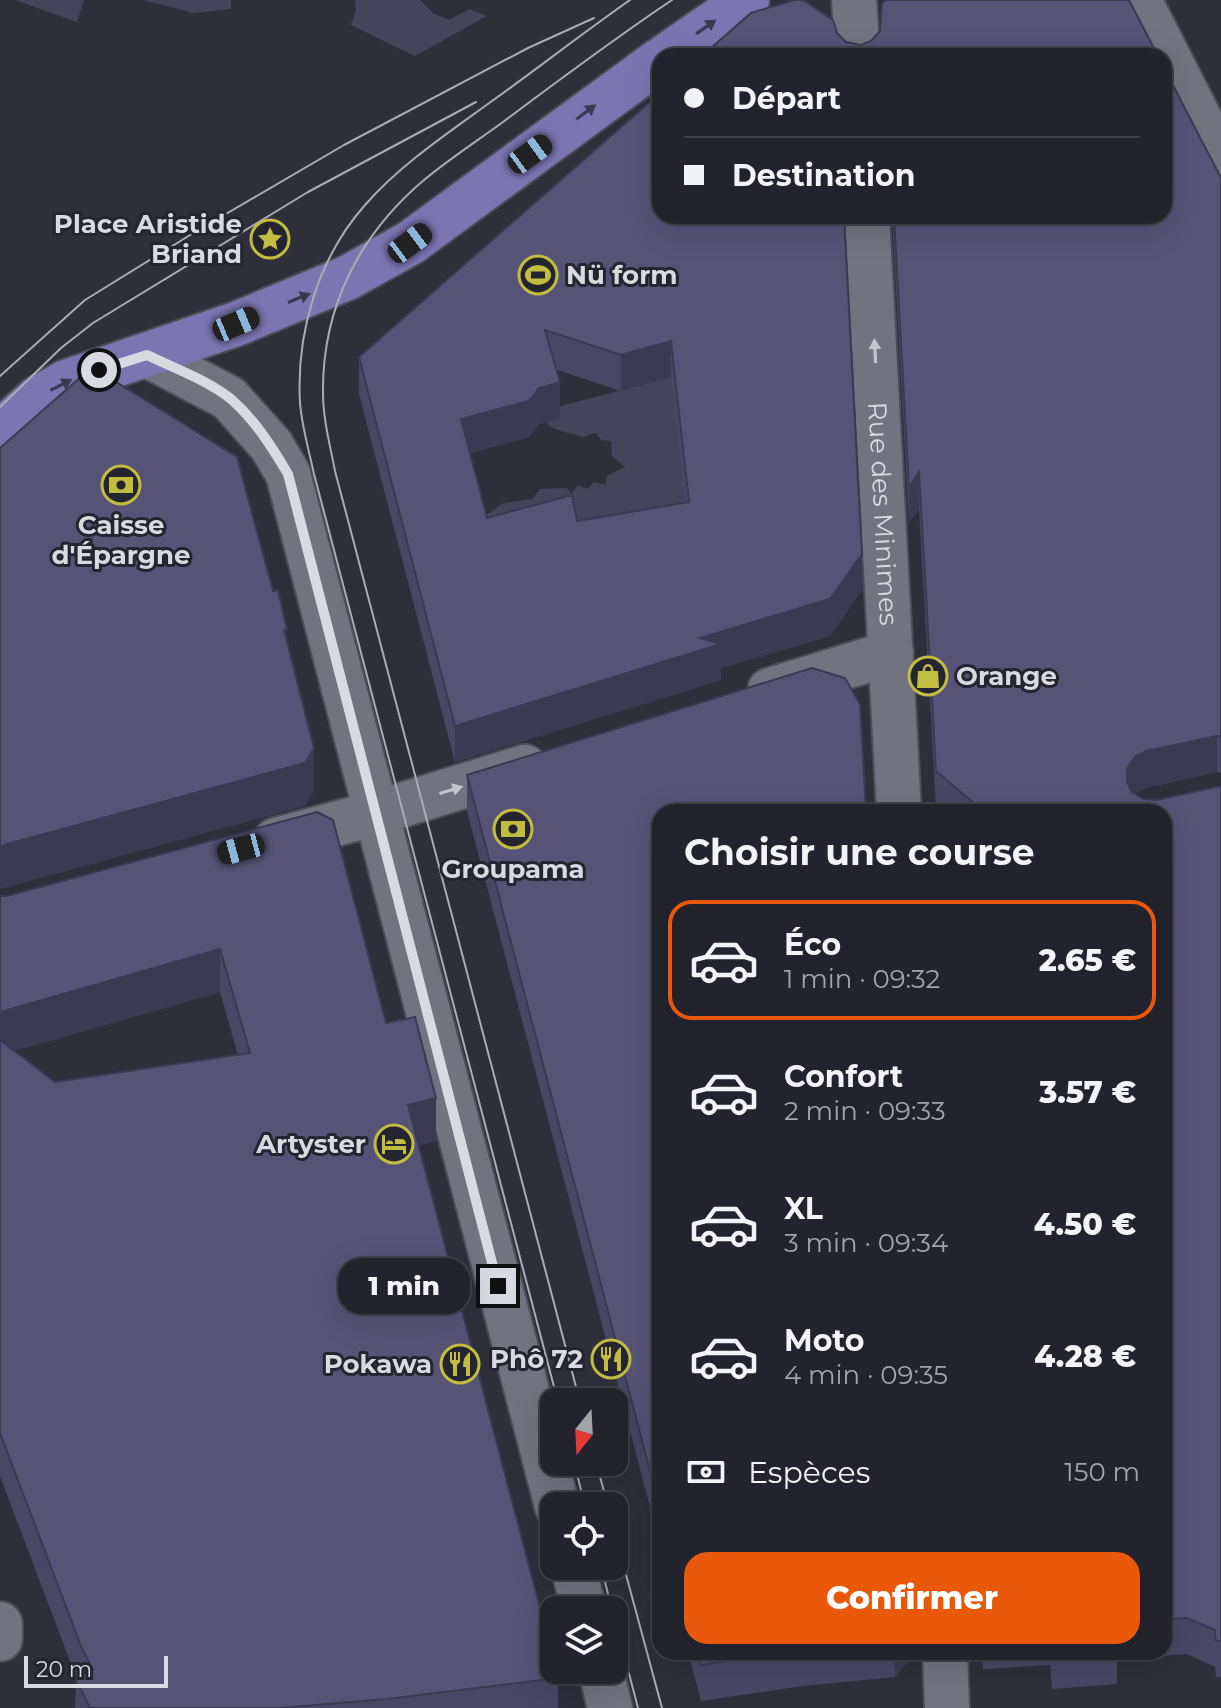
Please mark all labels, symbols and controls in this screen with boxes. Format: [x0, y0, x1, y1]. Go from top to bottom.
one-way arrow [695, 20, 716, 36]
text: Départ [732, 80, 841, 117]
one-way arrow [576, 105, 597, 121]
car [504, 130, 556, 178]
text: Destination [732, 157, 915, 194]
place label: Place Aristide Briand [54, 208, 242, 270]
place icon: Place Aristide Briand [249, 218, 291, 260]
car [384, 219, 436, 267]
sports icon: Nü form [517, 254, 559, 296]
place label: Nü form [566, 259, 678, 291]
one-way arrow [287, 291, 311, 304]
car [209, 304, 263, 344]
one-way arrow [868, 338, 881, 363]
route start [81, 352, 117, 388]
one-way arrow [50, 378, 73, 392]
street label: Rue des Minimes [861, 401, 905, 626]
bank icon: Caisse d'Épargne [100, 464, 142, 506]
place label: Caisse d'Épargne [52, 509, 190, 571]
shop icon: Orange [907, 655, 949, 697]
place label: Orange [956, 660, 1057, 692]
one-way arrow [439, 783, 463, 795]
bank icon: Groupama [492, 808, 534, 850]
text: Choisir une course [684, 830, 1035, 874]
car [215, 831, 267, 867]
place label: Groupama [442, 853, 584, 885]
icon: car [688, 924, 760, 996]
text: Éco [784, 926, 841, 963]
text: 2.65 € [1039, 942, 1136, 979]
text: 1 min · 09:32 [784, 963, 940, 995]
icon: car [688, 1056, 760, 1128]
text: Confort [784, 1058, 903, 1095]
text: 3.57 € [1039, 1074, 1136, 1111]
text: 2 min · 09:33 [784, 1095, 946, 1127]
hotel icon: Artyster [373, 1123, 415, 1165]
place label: Artyster [255, 1128, 366, 1160]
icon: car [688, 1188, 760, 1260]
text: XL [784, 1190, 823, 1227]
text: 4.50 € [1034, 1206, 1136, 1243]
text: 3 min · 09:34 [784, 1227, 948, 1259]
callout: 1 min [338, 1258, 470, 1314]
route end [480, 1268, 516, 1304]
text: 1 min [368, 1270, 440, 1302]
icon: car [688, 1320, 760, 1392]
text: Moto [784, 1322, 865, 1359]
restaurant icon: Phô 72 [590, 1338, 632, 1380]
text: 4.28 € [1034, 1338, 1136, 1375]
restaurant icon: Pokawa [439, 1343, 481, 1385]
place label: Phô 72 [490, 1343, 583, 1375]
place label: Pokawa [324, 1348, 432, 1380]
text: 4 min · 09:35 [784, 1359, 948, 1391]
north arrow [540, 1388, 628, 1476]
map controls [540, 1388, 628, 1684]
icon: cash [684, 1450, 728, 1494]
text: Espèces [748, 1454, 870, 1491]
text: 150 m [1064, 1456, 1140, 1488]
button: locate [540, 1492, 628, 1580]
button: Confirmer [684, 1552, 1140, 1644]
button: layers [540, 1596, 628, 1684]
scale bar [24, 1652, 168, 1688]
text: 20 m [36, 1656, 92, 1683]

